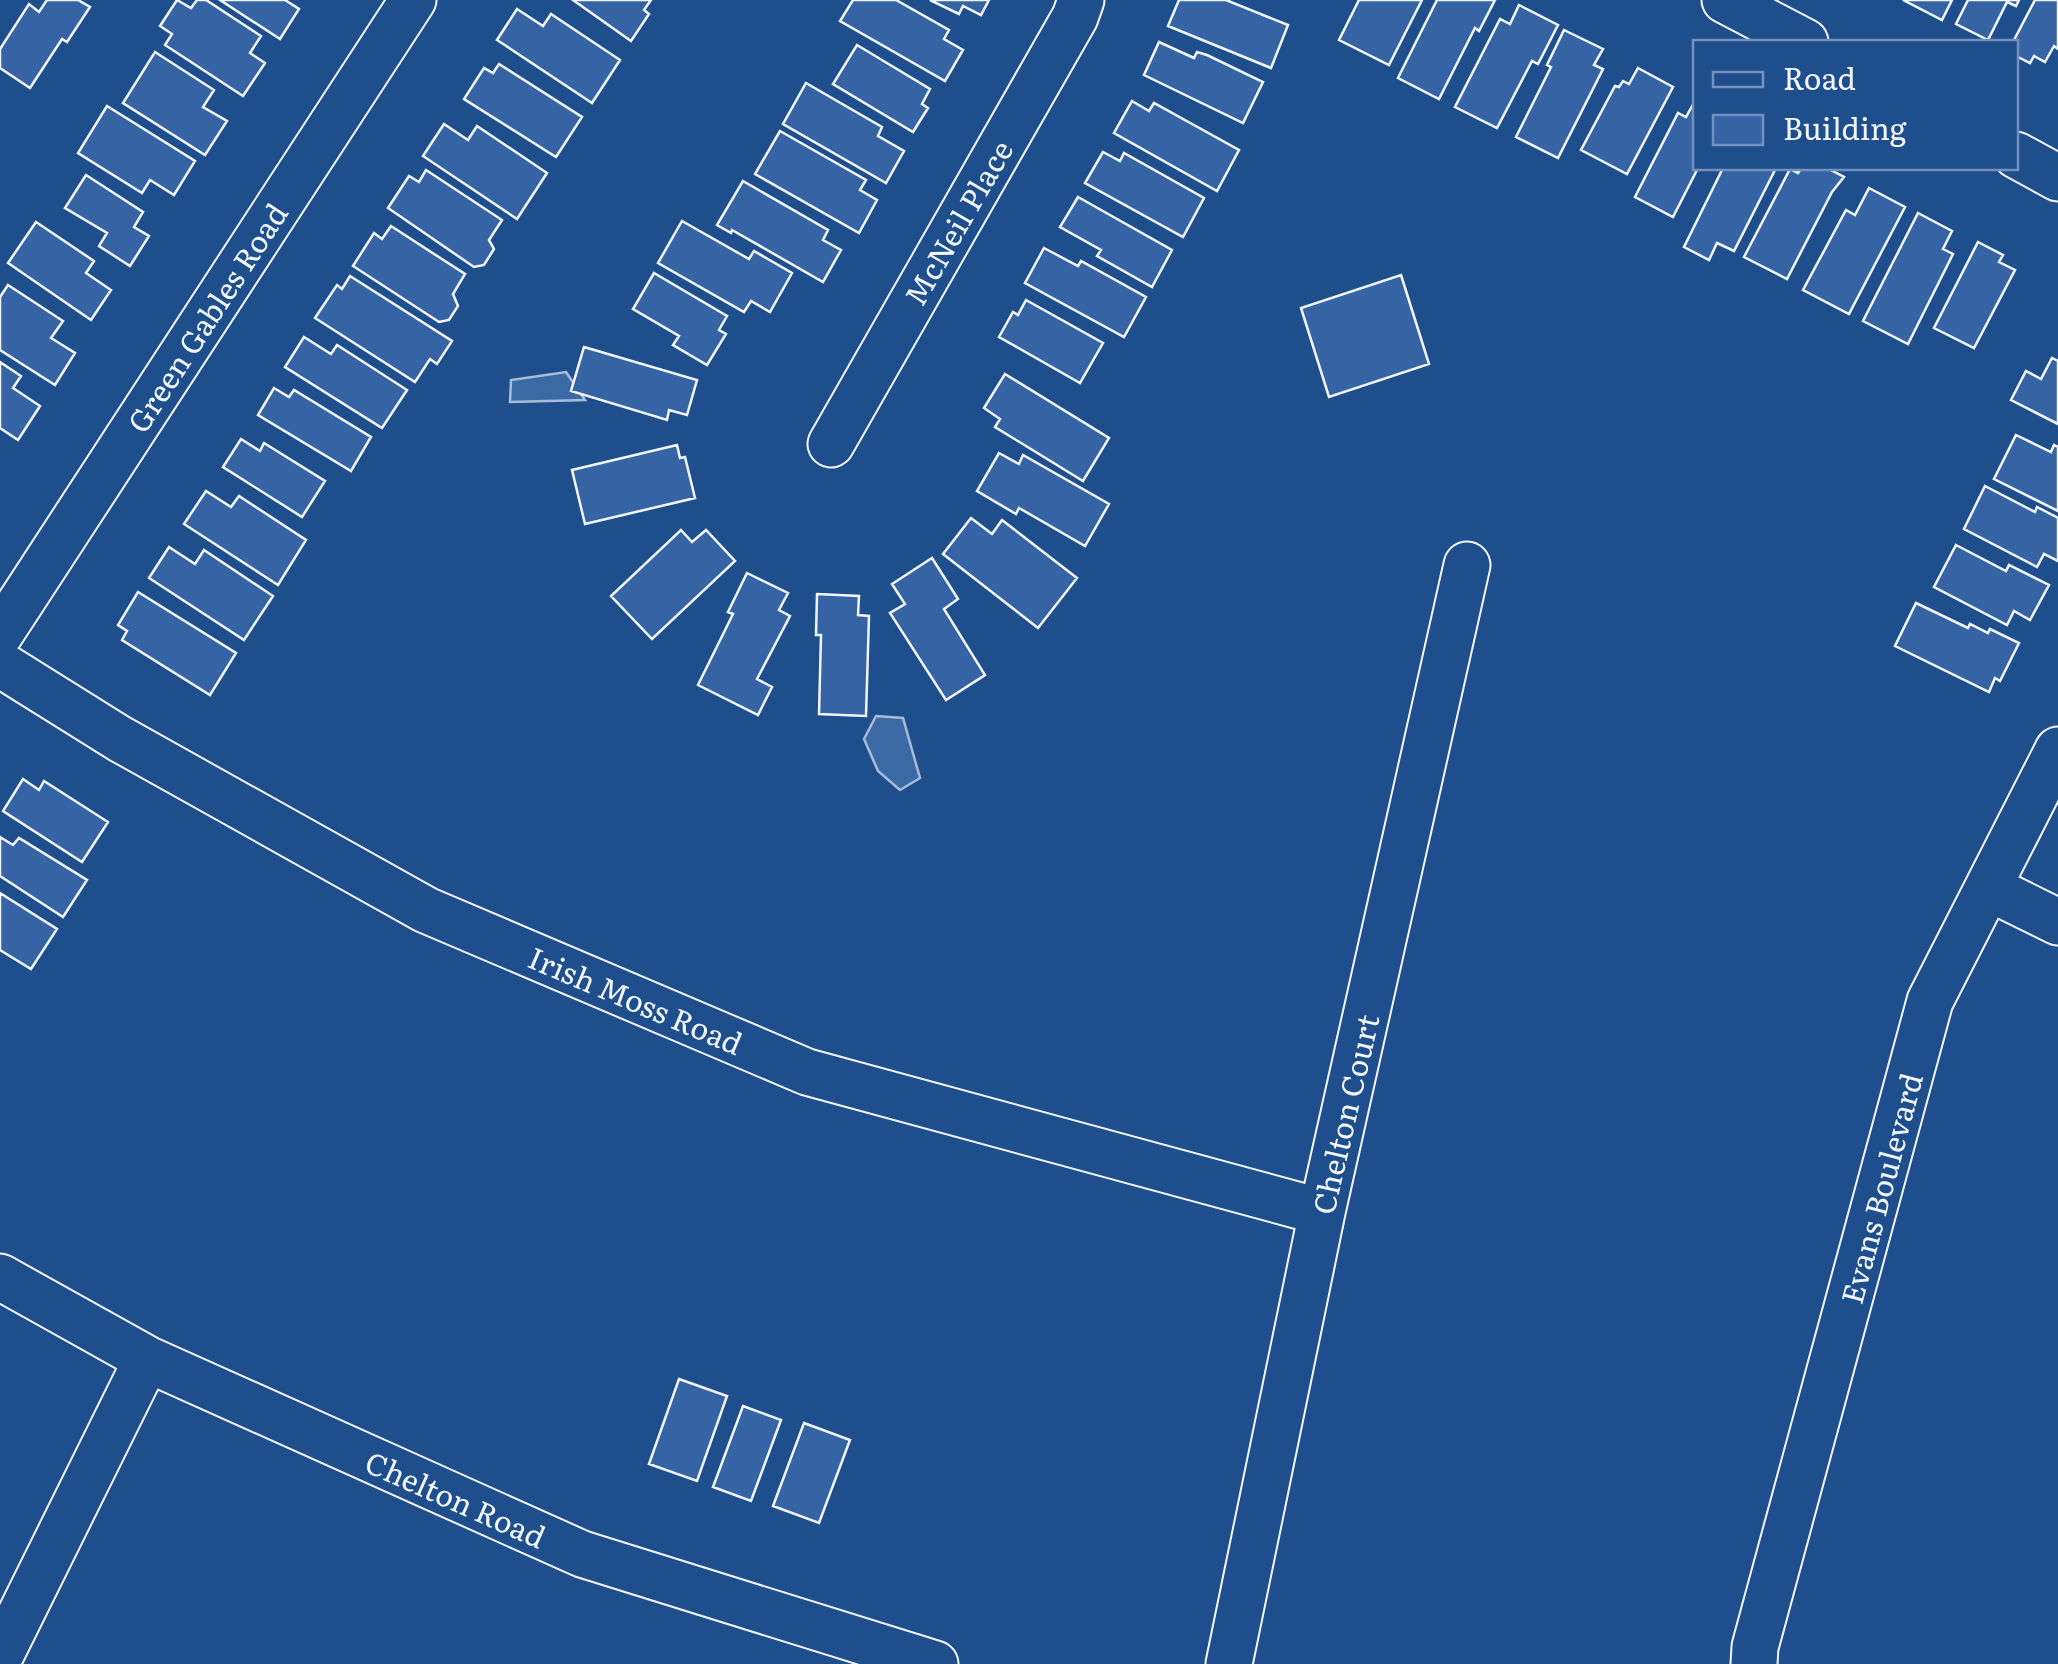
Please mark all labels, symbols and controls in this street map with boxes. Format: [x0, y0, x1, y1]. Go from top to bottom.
legend [1693, 40, 2018, 170]
text: Road [1783, 55, 1856, 99]
text: Building [1783, 105, 1907, 149]
street label: McNeil Place [892, 131, 1022, 313]
street label: Green Gables Road [115, 194, 297, 440]
street label: Irish Moss Road [522, 934, 750, 1064]
street label: Chelton Court [1300, 1010, 1388, 1218]
street label: Evans Boulevard [1828, 1068, 1932, 1308]
street label: Chelton Road [359, 1439, 553, 1557]

